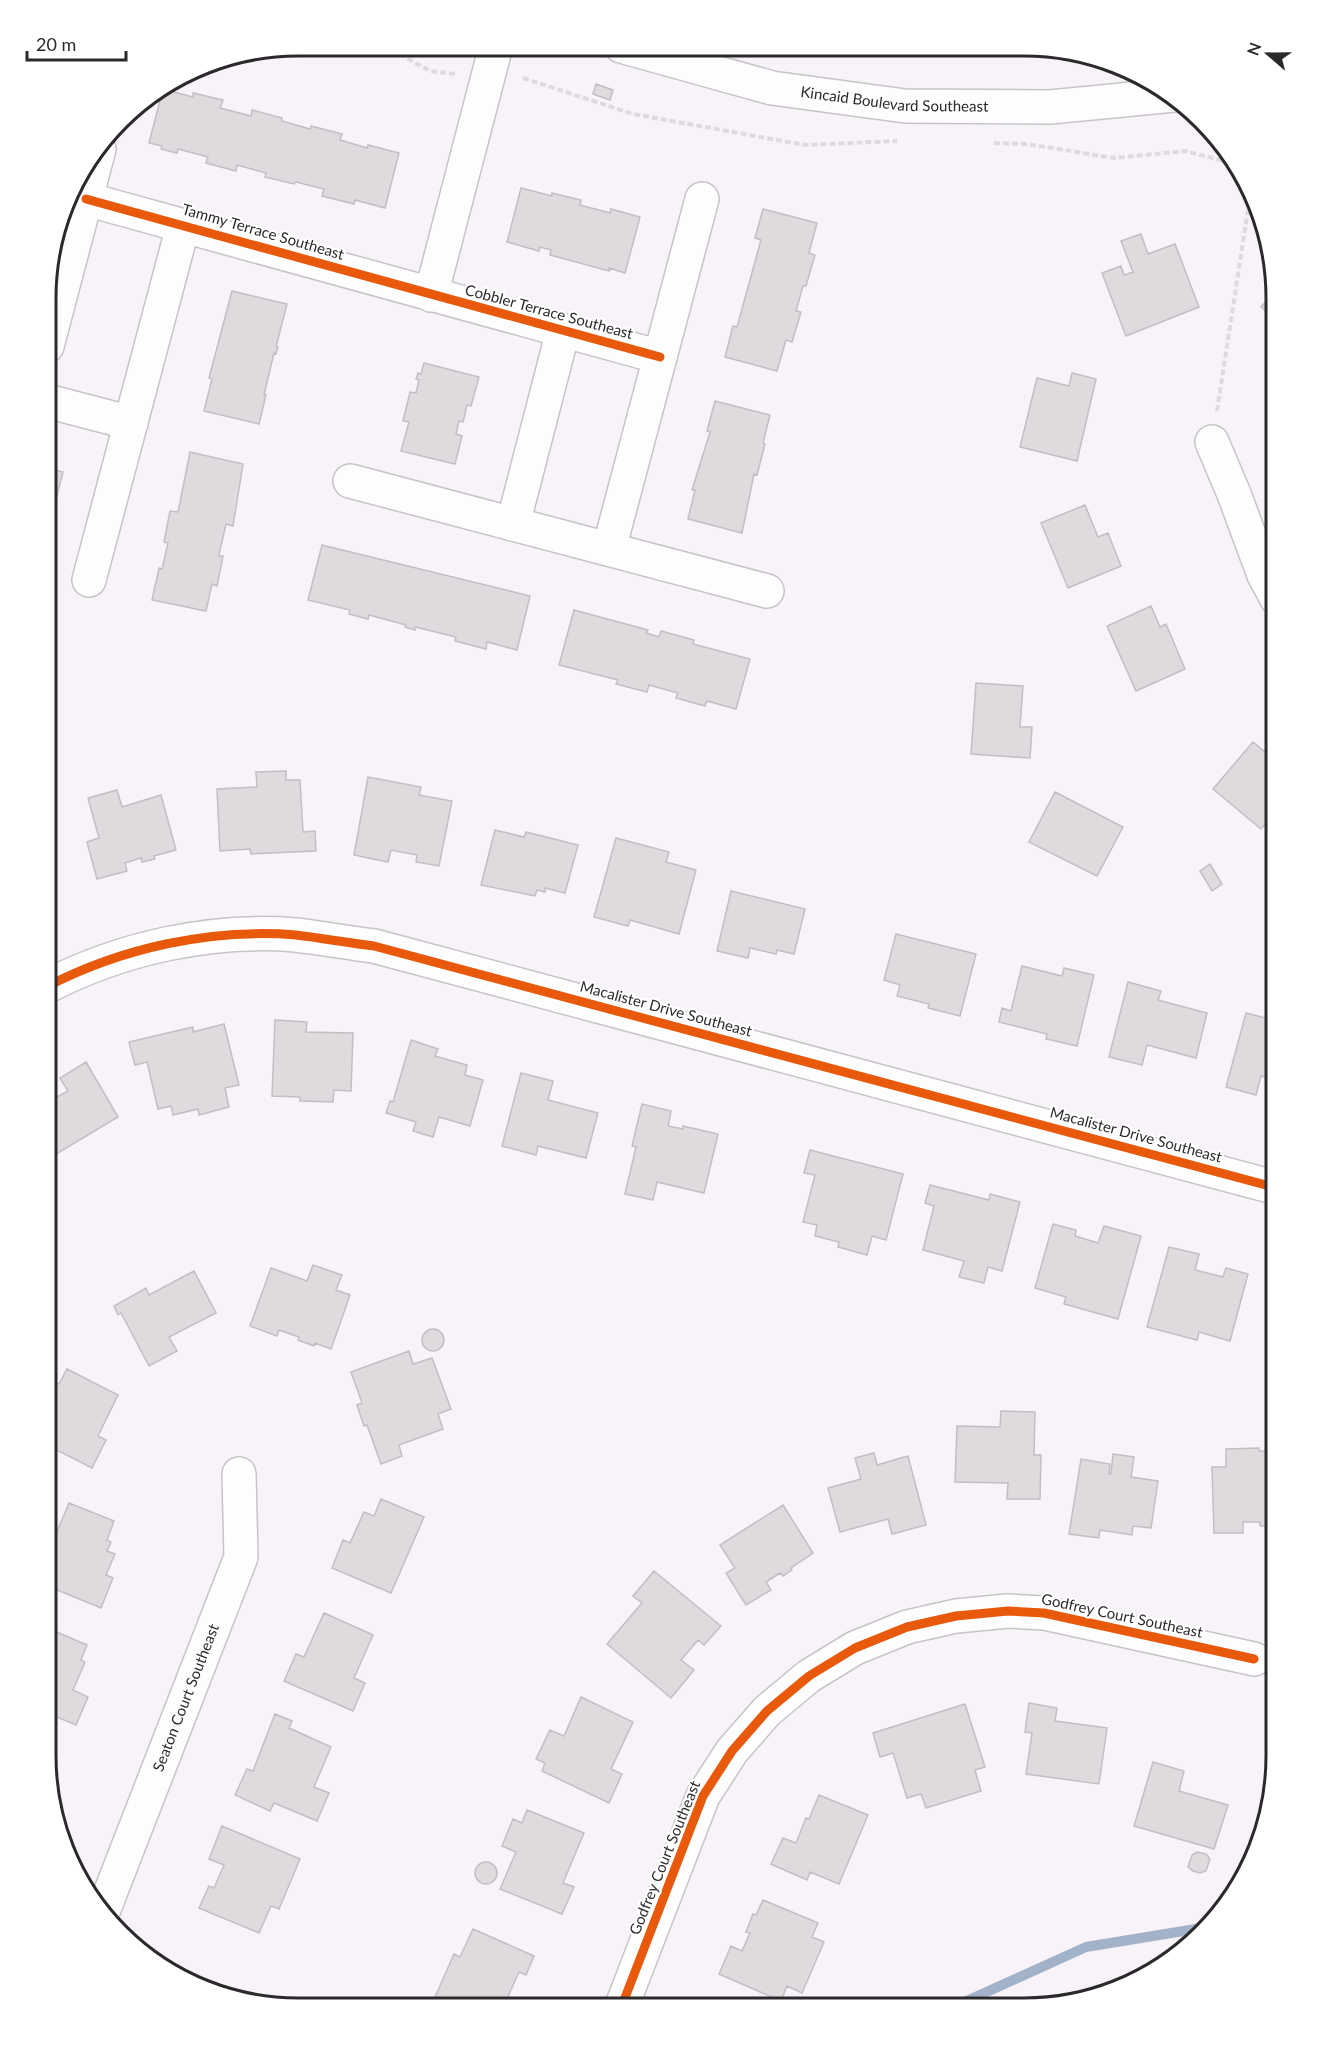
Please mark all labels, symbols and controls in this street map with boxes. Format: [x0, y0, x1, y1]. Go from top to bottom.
scale bar [27, 24, 126, 62]
north arrow [1238, 24, 1298, 84]
text: 20 m [36, 33, 76, 55]
text: N [1242, 40, 1264, 58]
street label: Kincaid Boulevard Southeast [800, 82, 989, 115]
street label: Tammy Terrace Southeast [180, 199, 347, 263]
street label: Cobbler Terrace Southeast [463, 280, 636, 342]
street label: Macalister Drive Southeast [578, 976, 755, 1040]
street label: Macalister Drive Southeast [1048, 1102, 1225, 1166]
street label: Godfrey Court Southeast [1040, 1589, 1205, 1641]
street label: Seaton Court Southeast [148, 1620, 222, 1774]
street label: Godfrey Court Southeast [625, 1777, 703, 1937]

